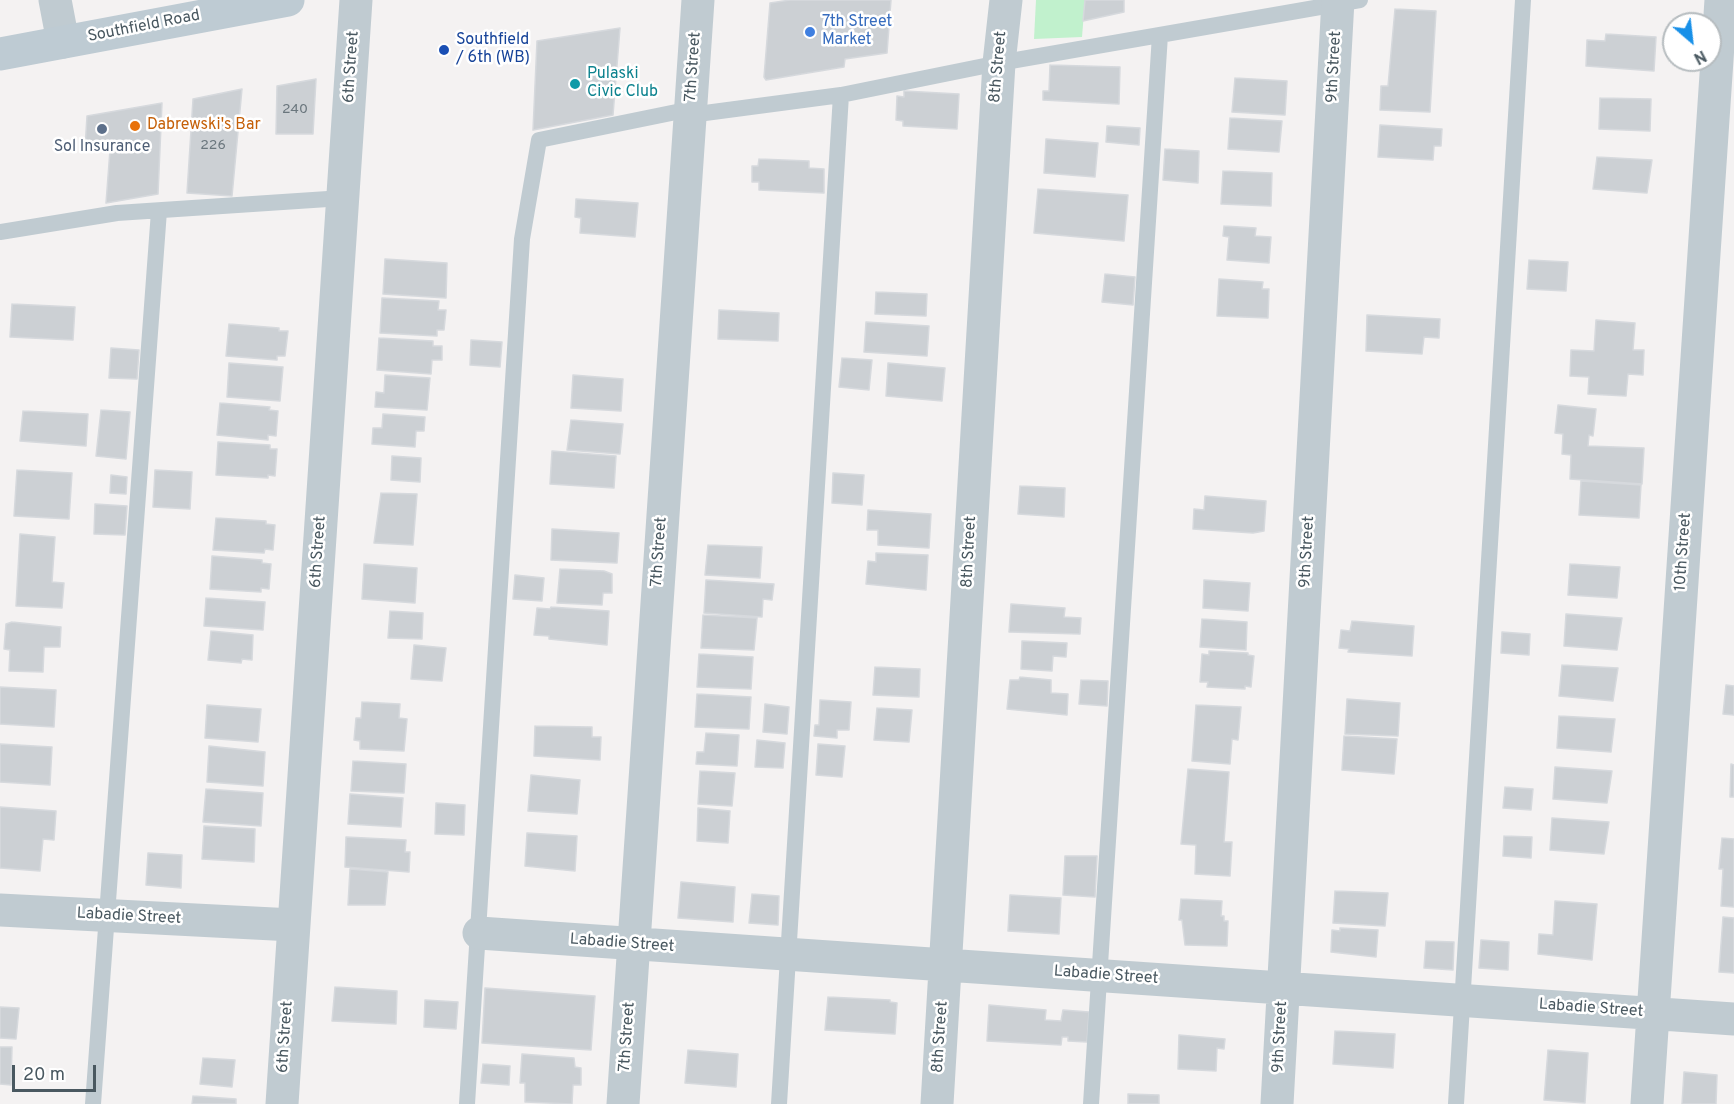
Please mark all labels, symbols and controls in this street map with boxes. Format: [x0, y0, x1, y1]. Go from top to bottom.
street label: Southfield Road [86, 7, 202, 47]
north arrow [1662, 12, 1722, 72]
place label: 7th Street Market [822, 13, 892, 51]
marker: 7th Street Market [803, 25, 817, 39]
street label: 6th Street [340, 30, 364, 104]
street label: 8th Street [986, 30, 1012, 104]
street label: 9th Street [1324, 30, 1346, 104]
place label: Southfield / 6th (WB) [456, 31, 530, 69]
street label: 7th Street [682, 31, 706, 103]
marker: Southfield / 6th (WB) [437, 43, 451, 57]
text: N [1690, 45, 1709, 68]
place label: Pulaski Civic Club [587, 65, 658, 103]
marker: Pulaski Civic Club [568, 77, 582, 91]
house number: 240 [282, 102, 308, 118]
place label: Dabrewski's Bar [147, 116, 261, 136]
marker: Dabrewski's Bar [128, 119, 142, 133]
marker: Sol Insurance [95, 122, 109, 136]
place label: Sol Insurance [54, 138, 150, 158]
house number: 226 [200, 138, 226, 154]
street label: 10th Street [1672, 512, 1696, 592]
street label: 6th Street [307, 515, 331, 589]
street label: 9th Street [1297, 515, 1319, 589]
street label: 7th Street [648, 516, 672, 588]
street label: 8th Street [959, 516, 981, 588]
street label: Labadie Street [76, 905, 182, 929]
street label: Labadie Street [569, 931, 675, 957]
street label: Labadie Street [1053, 963, 1159, 989]
street label: Labadie Street [1538, 996, 1644, 1022]
street label: 6th Street [274, 1000, 298, 1074]
street label: 8th Street [929, 1000, 953, 1074]
street label: 9th Street [1270, 1000, 1292, 1074]
street label: 7th Street [616, 1001, 640, 1073]
scale bar [15, 1053, 99, 1091]
text: 20 m [23, 1064, 65, 1087]

